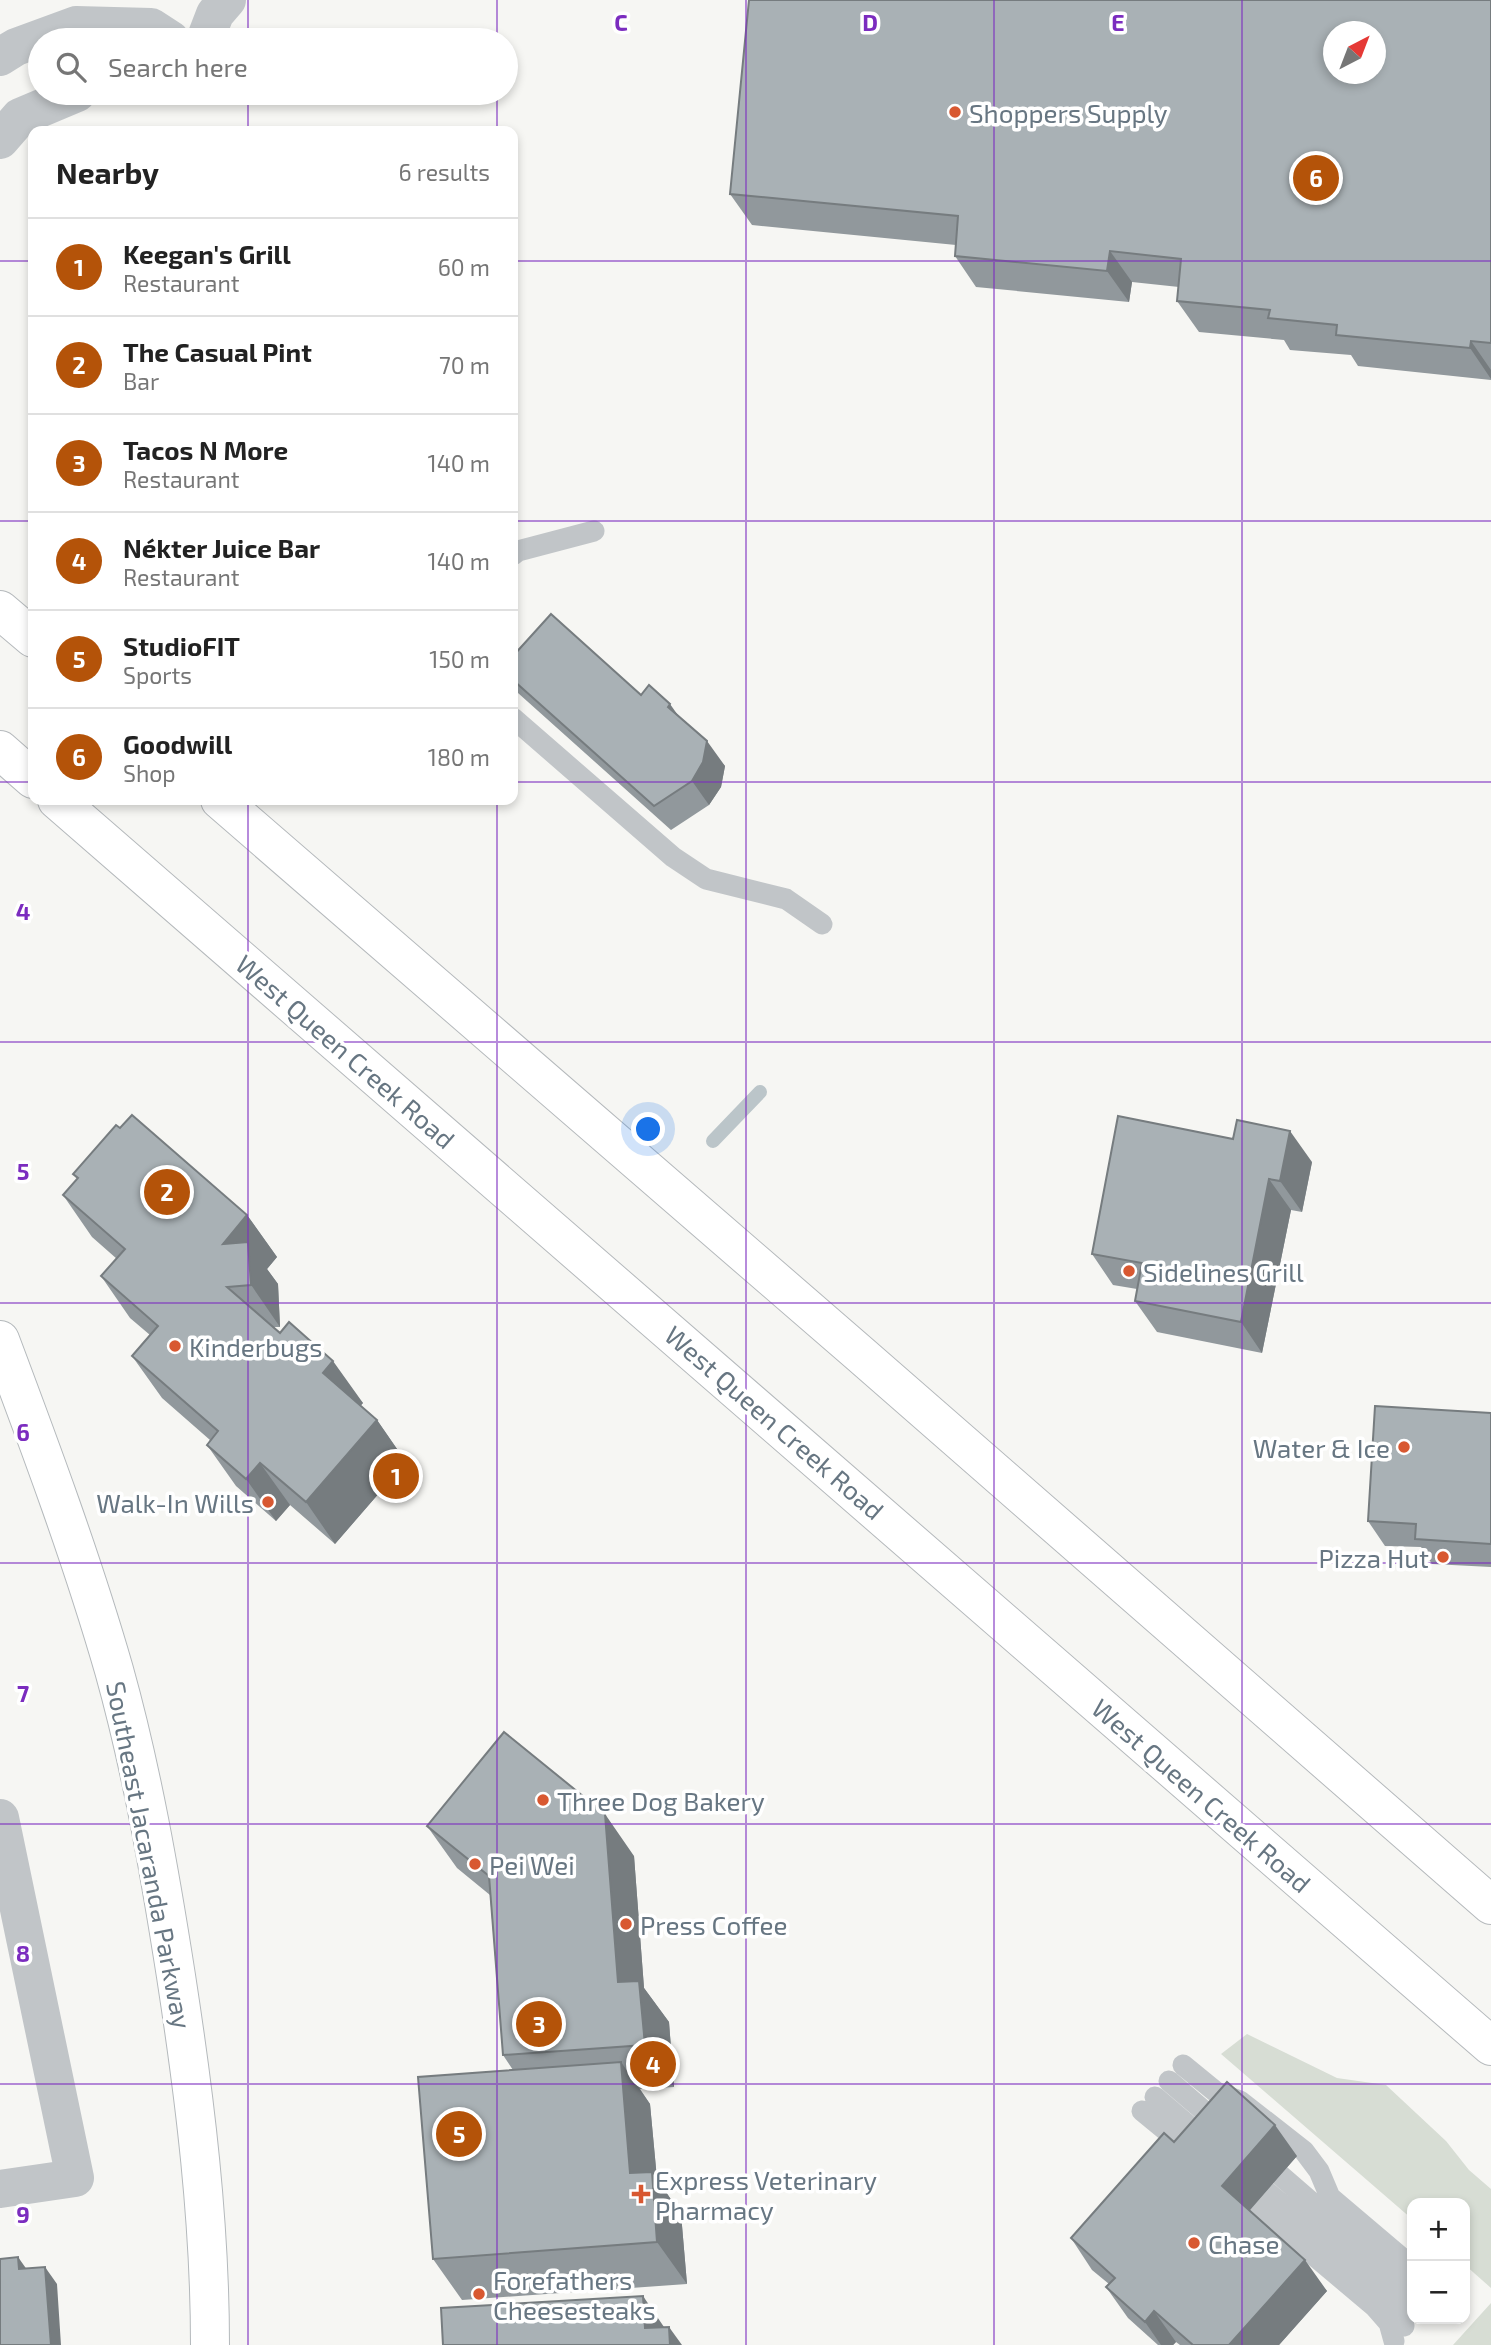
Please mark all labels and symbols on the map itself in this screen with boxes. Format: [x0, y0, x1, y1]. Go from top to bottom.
text: C [614, 8, 628, 36]
text: D [862, 8, 878, 36]
text: E [1111, 8, 1125, 36]
north arrow [1323, 21, 1386, 84]
place label: Shoppers Supply [969, 97, 1168, 128]
marker: Shoppers Supply [947, 104, 963, 120]
pin: 6 [1293, 152, 1339, 204]
text: 4 [16, 897, 30, 925]
street label: West Queen Creek Road [230, 948, 462, 1154]
your location [631, 1112, 665, 1146]
text: 5 [17, 1157, 29, 1185]
pin: 2 [144, 1166, 190, 1218]
place label: Sidelines Grill [1143, 1256, 1304, 1287]
marker: Sidelines Grill [1121, 1263, 1137, 1279]
street label: West Queen Creek Road [659, 1319, 891, 1525]
place label: Kinderbugs [189, 1331, 323, 1362]
marker: Kinderbugs [167, 1338, 183, 1354]
text: 6 [16, 1418, 30, 1446]
place label: Water & Ice [1253, 1432, 1390, 1463]
marker: Water & Ice [1396, 1439, 1412, 1455]
pin: 1 [373, 1450, 419, 1502]
place label: Walk-In Wills [96, 1487, 254, 1518]
marker: Walk-In Wills [260, 1494, 276, 1510]
place label: Pizza Hut [1319, 1542, 1429, 1573]
marker: Pizza Hut [1435, 1549, 1451, 1565]
text: 7 [17, 1679, 29, 1707]
street label: Southeast Jacaranda Parkway [101, 1679, 199, 2032]
street label: West Queen Creek Road [1086, 1692, 1318, 1898]
place label: Three Dog Bakery [557, 1785, 765, 1816]
marker: Three Dog Bakery [535, 1792, 551, 1808]
place label: Pei Wei [489, 1849, 575, 1880]
marker: Pei Wei [467, 1856, 483, 1872]
place label: Press Coffee [640, 1909, 787, 1940]
marker: Press Coffee [618, 1916, 634, 1932]
text: 8 [16, 1939, 30, 1967]
pin: 3 [516, 1998, 562, 2050]
pin: 4 [630, 2038, 676, 2090]
pin: 5 [436, 2108, 482, 2160]
place label: Express Veterinary Pharmacy [655, 2164, 877, 2225]
marker: Express Veterinary Pharmacy [633, 2186, 649, 2202]
text: 9 [16, 2200, 30, 2228]
place label: Chase [1208, 2228, 1279, 2259]
marker: Chase [1186, 2235, 1202, 2251]
place label: Forefathers Cheesesteaks [493, 2264, 656, 2325]
marker: Forefathers Cheesesteaks [471, 2286, 487, 2302]

